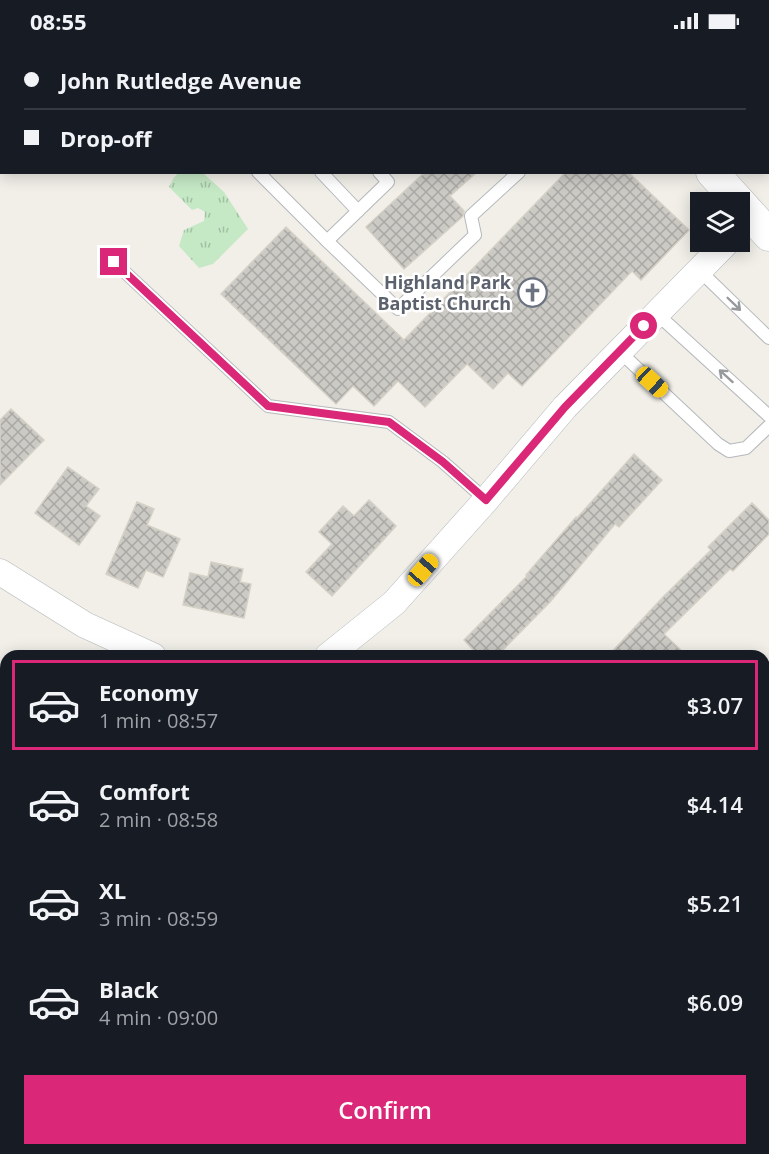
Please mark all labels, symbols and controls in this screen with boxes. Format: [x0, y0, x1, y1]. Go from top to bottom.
text: 08:55 [30, 6, 87, 36]
text: John Rutledge Avenue [60, 65, 301, 95]
text: Drop-off [60, 123, 152, 153]
map controls [690, 192, 750, 252]
button: layers [690, 192, 750, 252]
route end [100, 248, 127, 275]
place label: Highland Park Baptist Church [378, 270, 512, 315]
church icon: Highland Park Baptist Church [516, 276, 548, 308]
one-way arrow [726, 297, 741, 311]
route start [630, 312, 657, 339]
car [633, 363, 671, 401]
one-way arrow [718, 369, 733, 383]
car [404, 551, 442, 589]
text: Economy [99, 677, 198, 707]
icon: car [27, 678, 81, 732]
text: $3.07 [687, 690, 743, 720]
text: 1 min · 08:57 [99, 707, 218, 734]
text: Comfort [99, 776, 190, 806]
icon: car [27, 777, 81, 831]
text: $4.14 [687, 789, 743, 819]
text: 2 min · 08:58 [99, 806, 218, 833]
text: XL [99, 875, 126, 905]
icon: car [27, 876, 81, 930]
text: $5.21 [687, 888, 743, 918]
text: 3 min · 08:59 [99, 905, 218, 932]
text: Black [99, 974, 159, 1004]
icon: car [27, 975, 81, 1029]
text: $6.09 [687, 987, 743, 1017]
text: 4 min · 09:00 [99, 1004, 218, 1031]
button: Confirm [24, 1075, 746, 1144]

